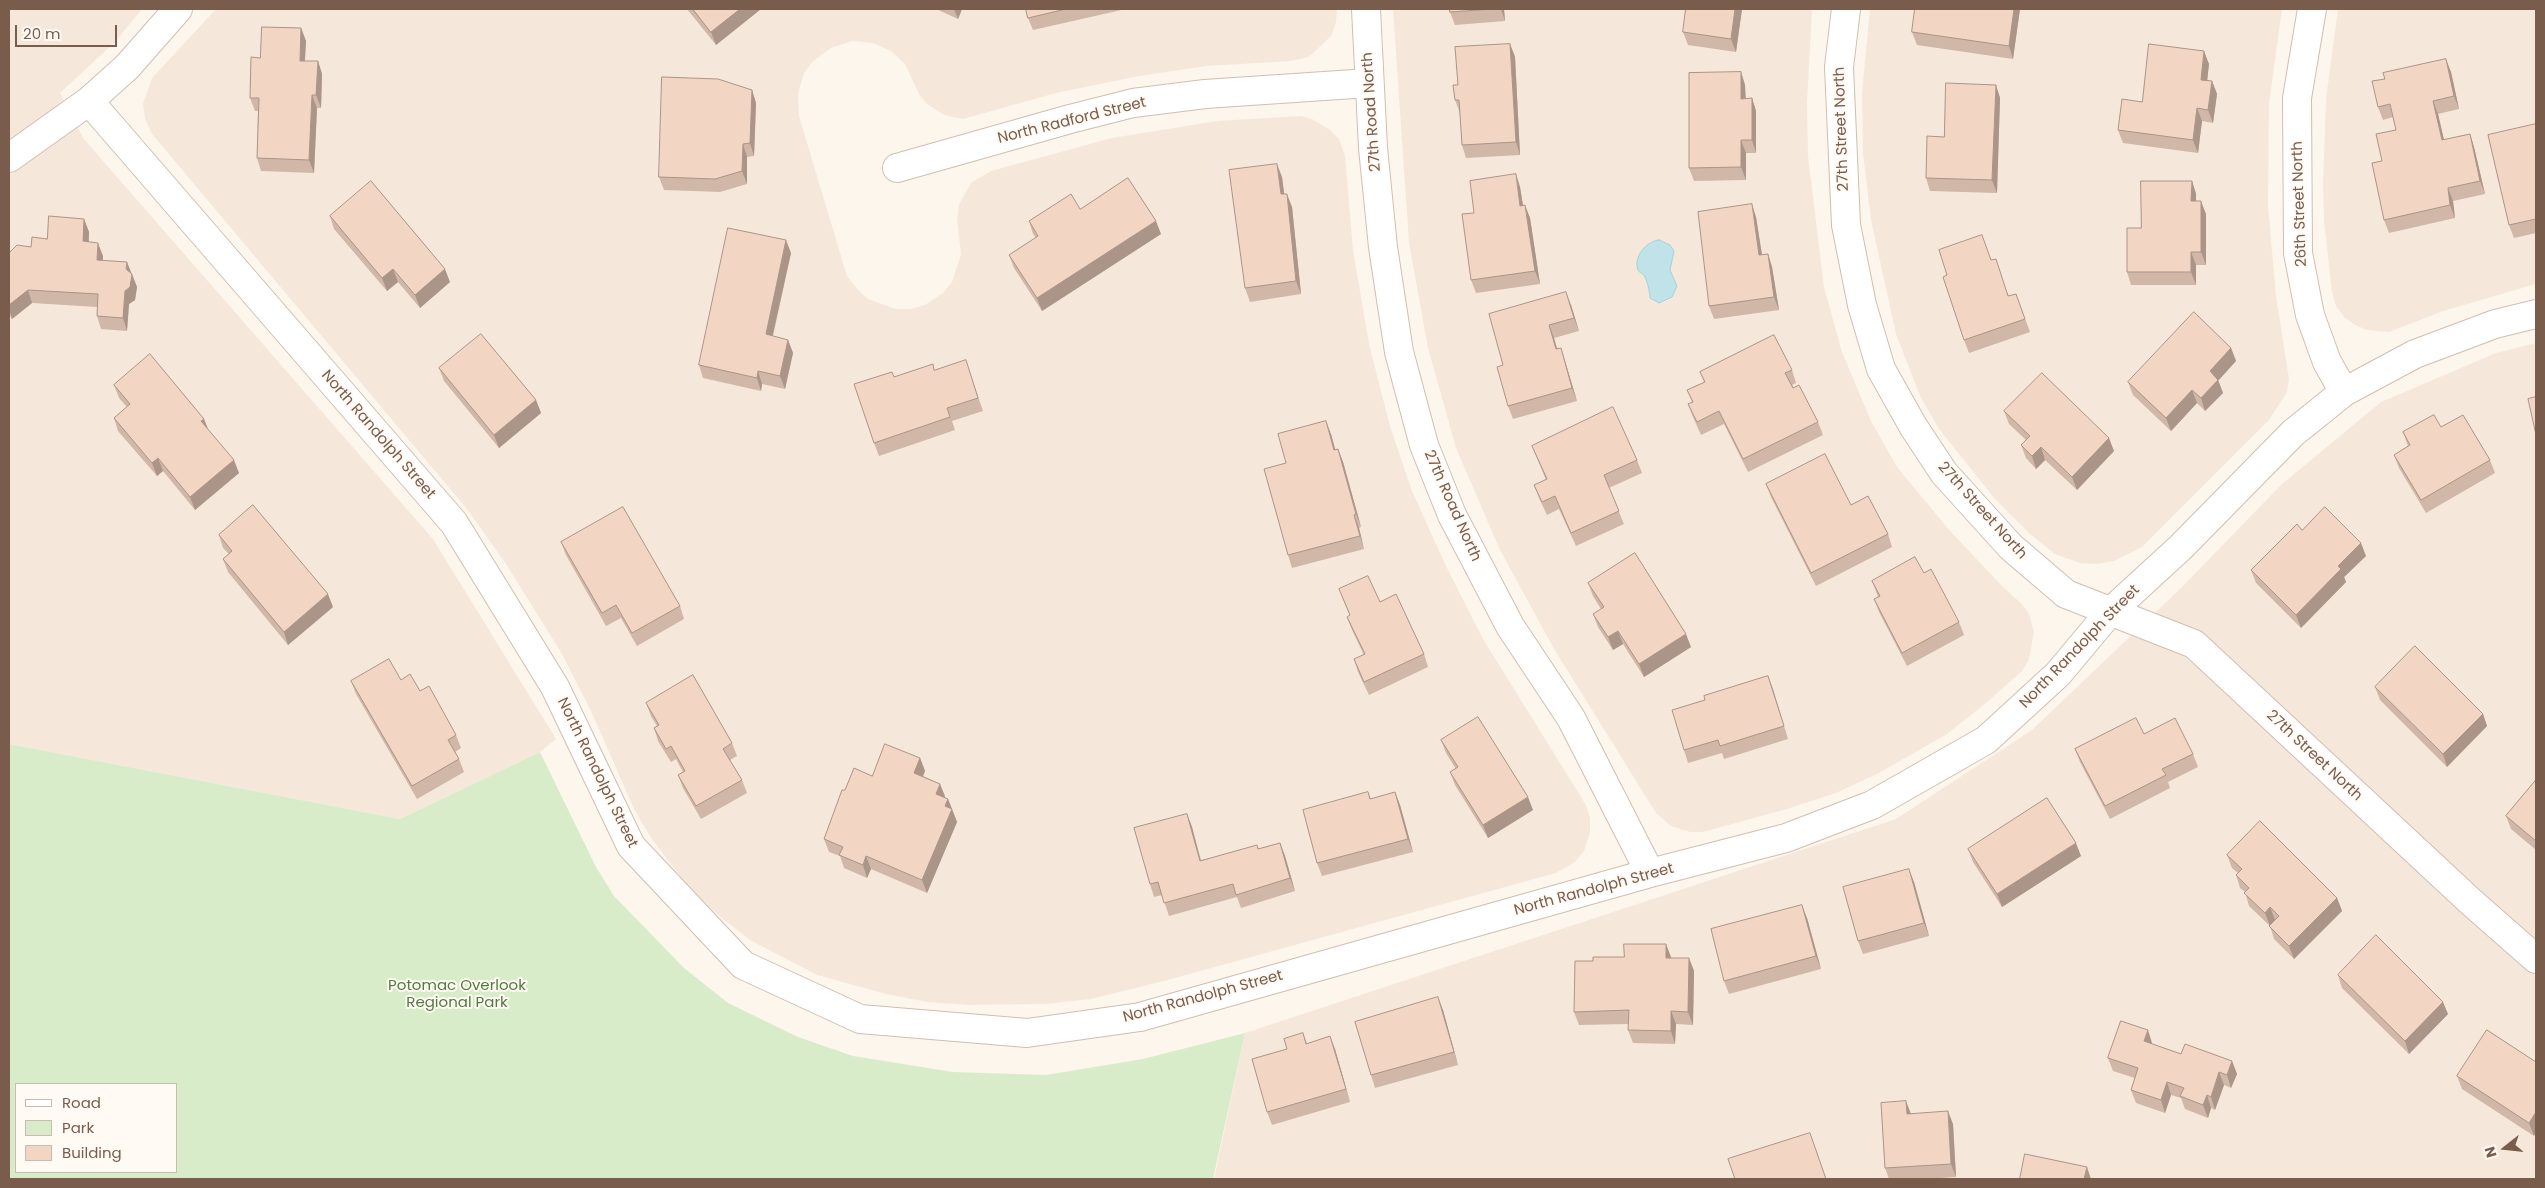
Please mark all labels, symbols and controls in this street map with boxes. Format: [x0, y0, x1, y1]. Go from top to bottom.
scale bar [18, 15, 120, 47]
text: 20 m [23, 23, 61, 44]
street label: 27th Road North [1359, 52, 1385, 172]
street label: 27th Street North [1831, 66, 1853, 192]
street label: North Radford Street [996, 94, 1148, 148]
street label: 26th Street North [2289, 141, 2311, 267]
street label: North Randolph Street [317, 367, 439, 503]
street label: 27th Road North [1419, 448, 1485, 564]
street label: 27th Street North [1934, 459, 2030, 563]
street label: North Randolph Street [2016, 581, 2144, 713]
street label: North Randolph Street [553, 695, 641, 851]
street label: 27th Street North [2262, 707, 2366, 805]
street label: North Randolph Street [1512, 860, 1676, 920]
street label: North Randolph Street [1121, 967, 1285, 1027]
park label: Potomac Overlook Regional Park [388, 977, 526, 1012]
legend [15, 1083, 178, 1173]
text: Road [62, 1092, 101, 1113]
text: Park [62, 1117, 94, 1138]
north arrow [2480, 1123, 2530, 1173]
text: Building [62, 1142, 122, 1163]
text: N [2480, 1144, 2502, 1160]

